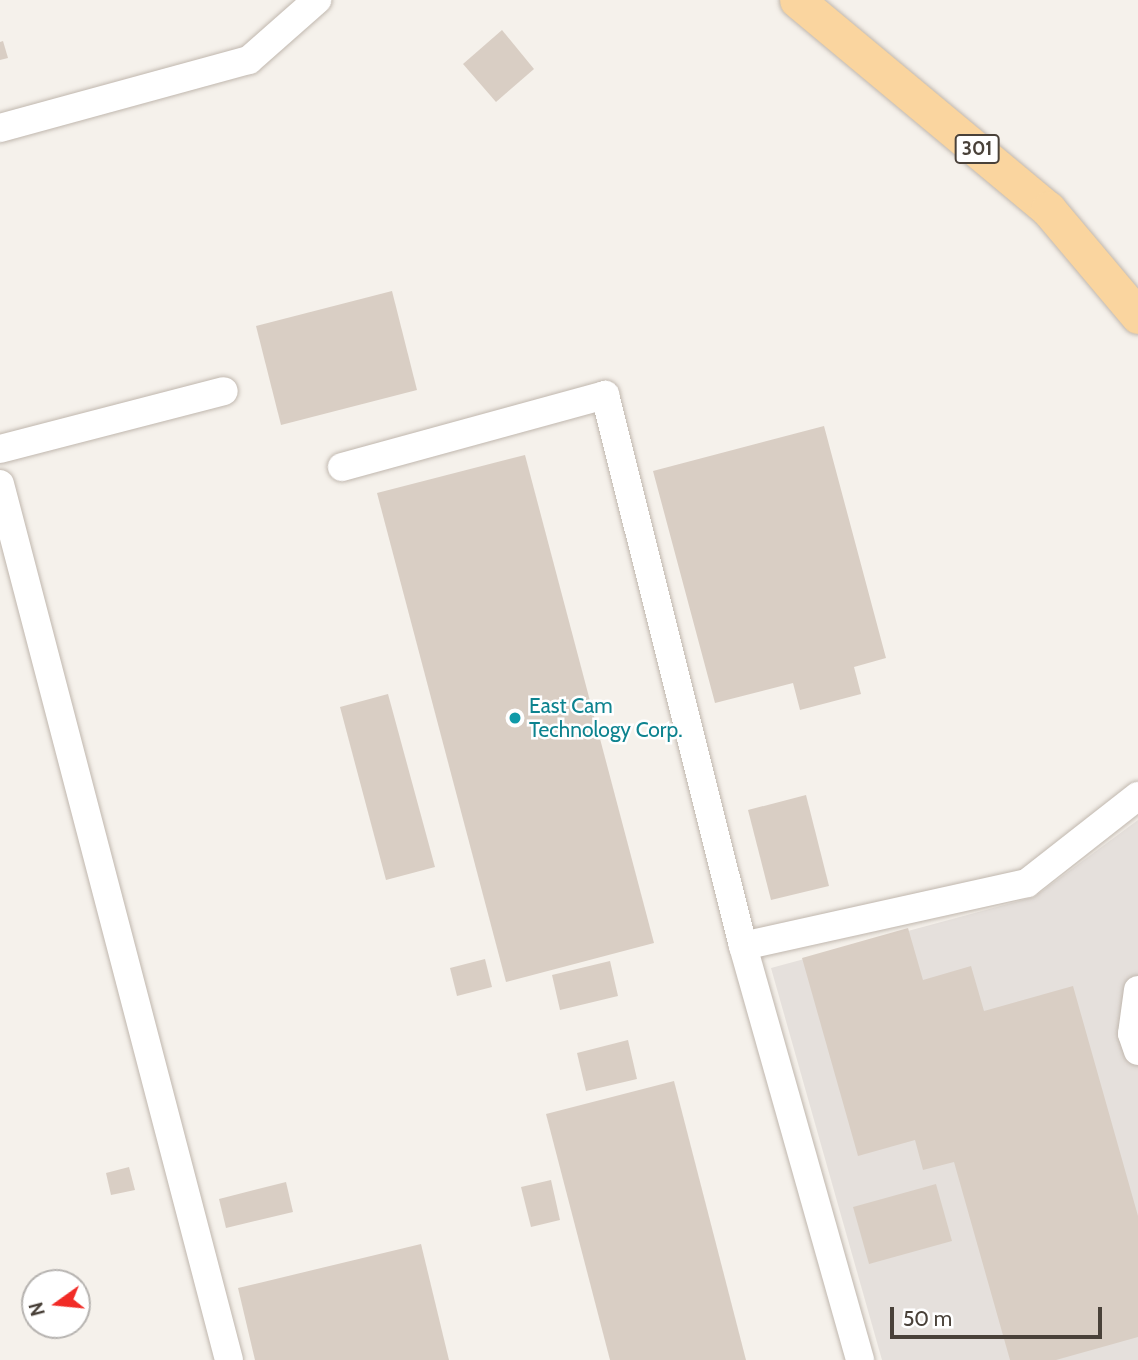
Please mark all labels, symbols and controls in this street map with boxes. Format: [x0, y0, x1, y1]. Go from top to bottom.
road number: 301 [954, 134, 1000, 164]
place label: East Cam Technology Corp. [529, 693, 683, 743]
marker: East Cam Technology Corp. [507, 710, 523, 726]
north arrow [21, 1269, 91, 1339]
scale bar [893, 1294, 1105, 1338]
text: N [24, 1300, 50, 1319]
text: 50 m [903, 1306, 952, 1331]

